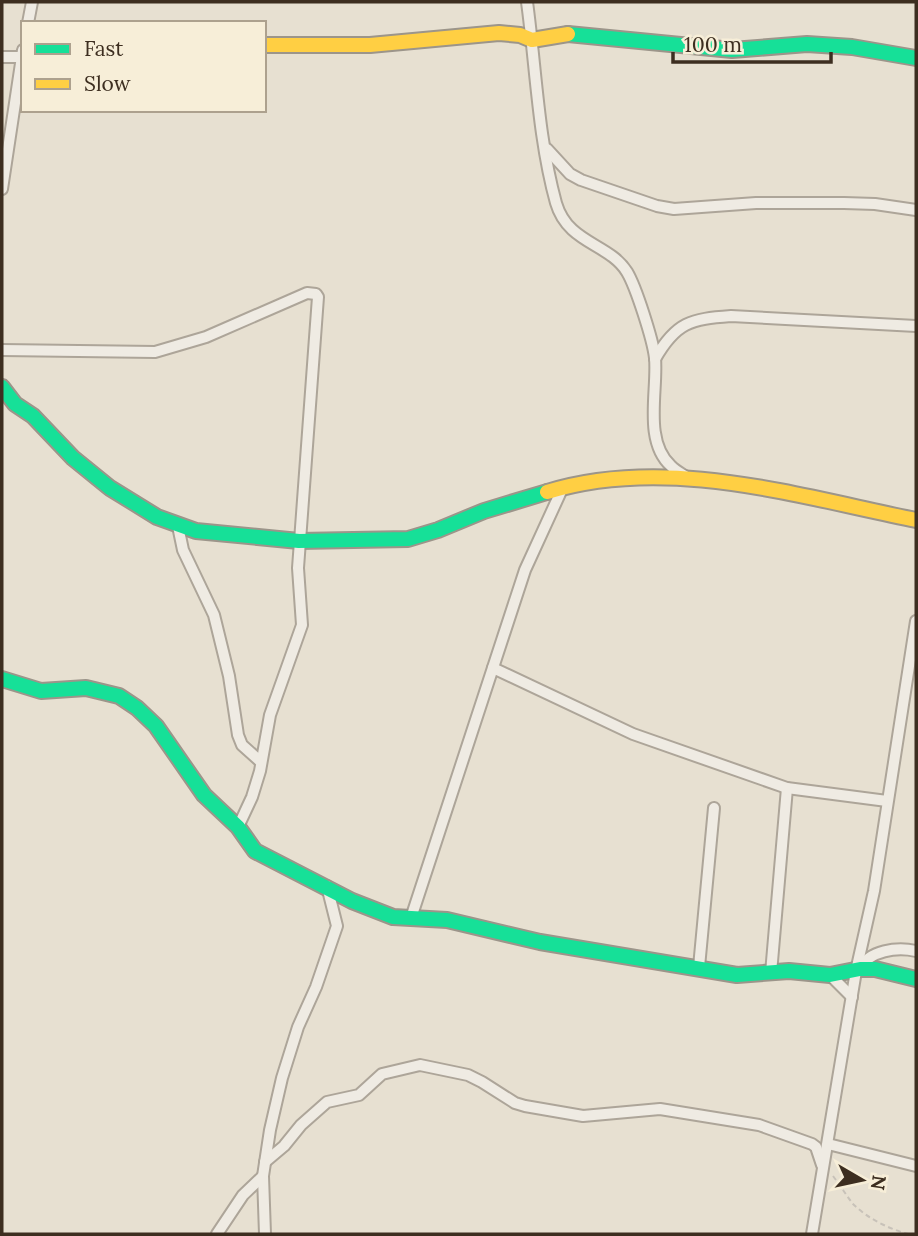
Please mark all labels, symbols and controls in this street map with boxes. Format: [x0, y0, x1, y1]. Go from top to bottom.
legend [21, 21, 266, 112]
scale bar [673, 21, 830, 65]
text: 100 m [684, 31, 742, 58]
text: Fast [84, 35, 124, 62]
text: Slow [84, 70, 131, 97]
north arrow [827, 1145, 897, 1215]
text: N [866, 1174, 892, 1192]

